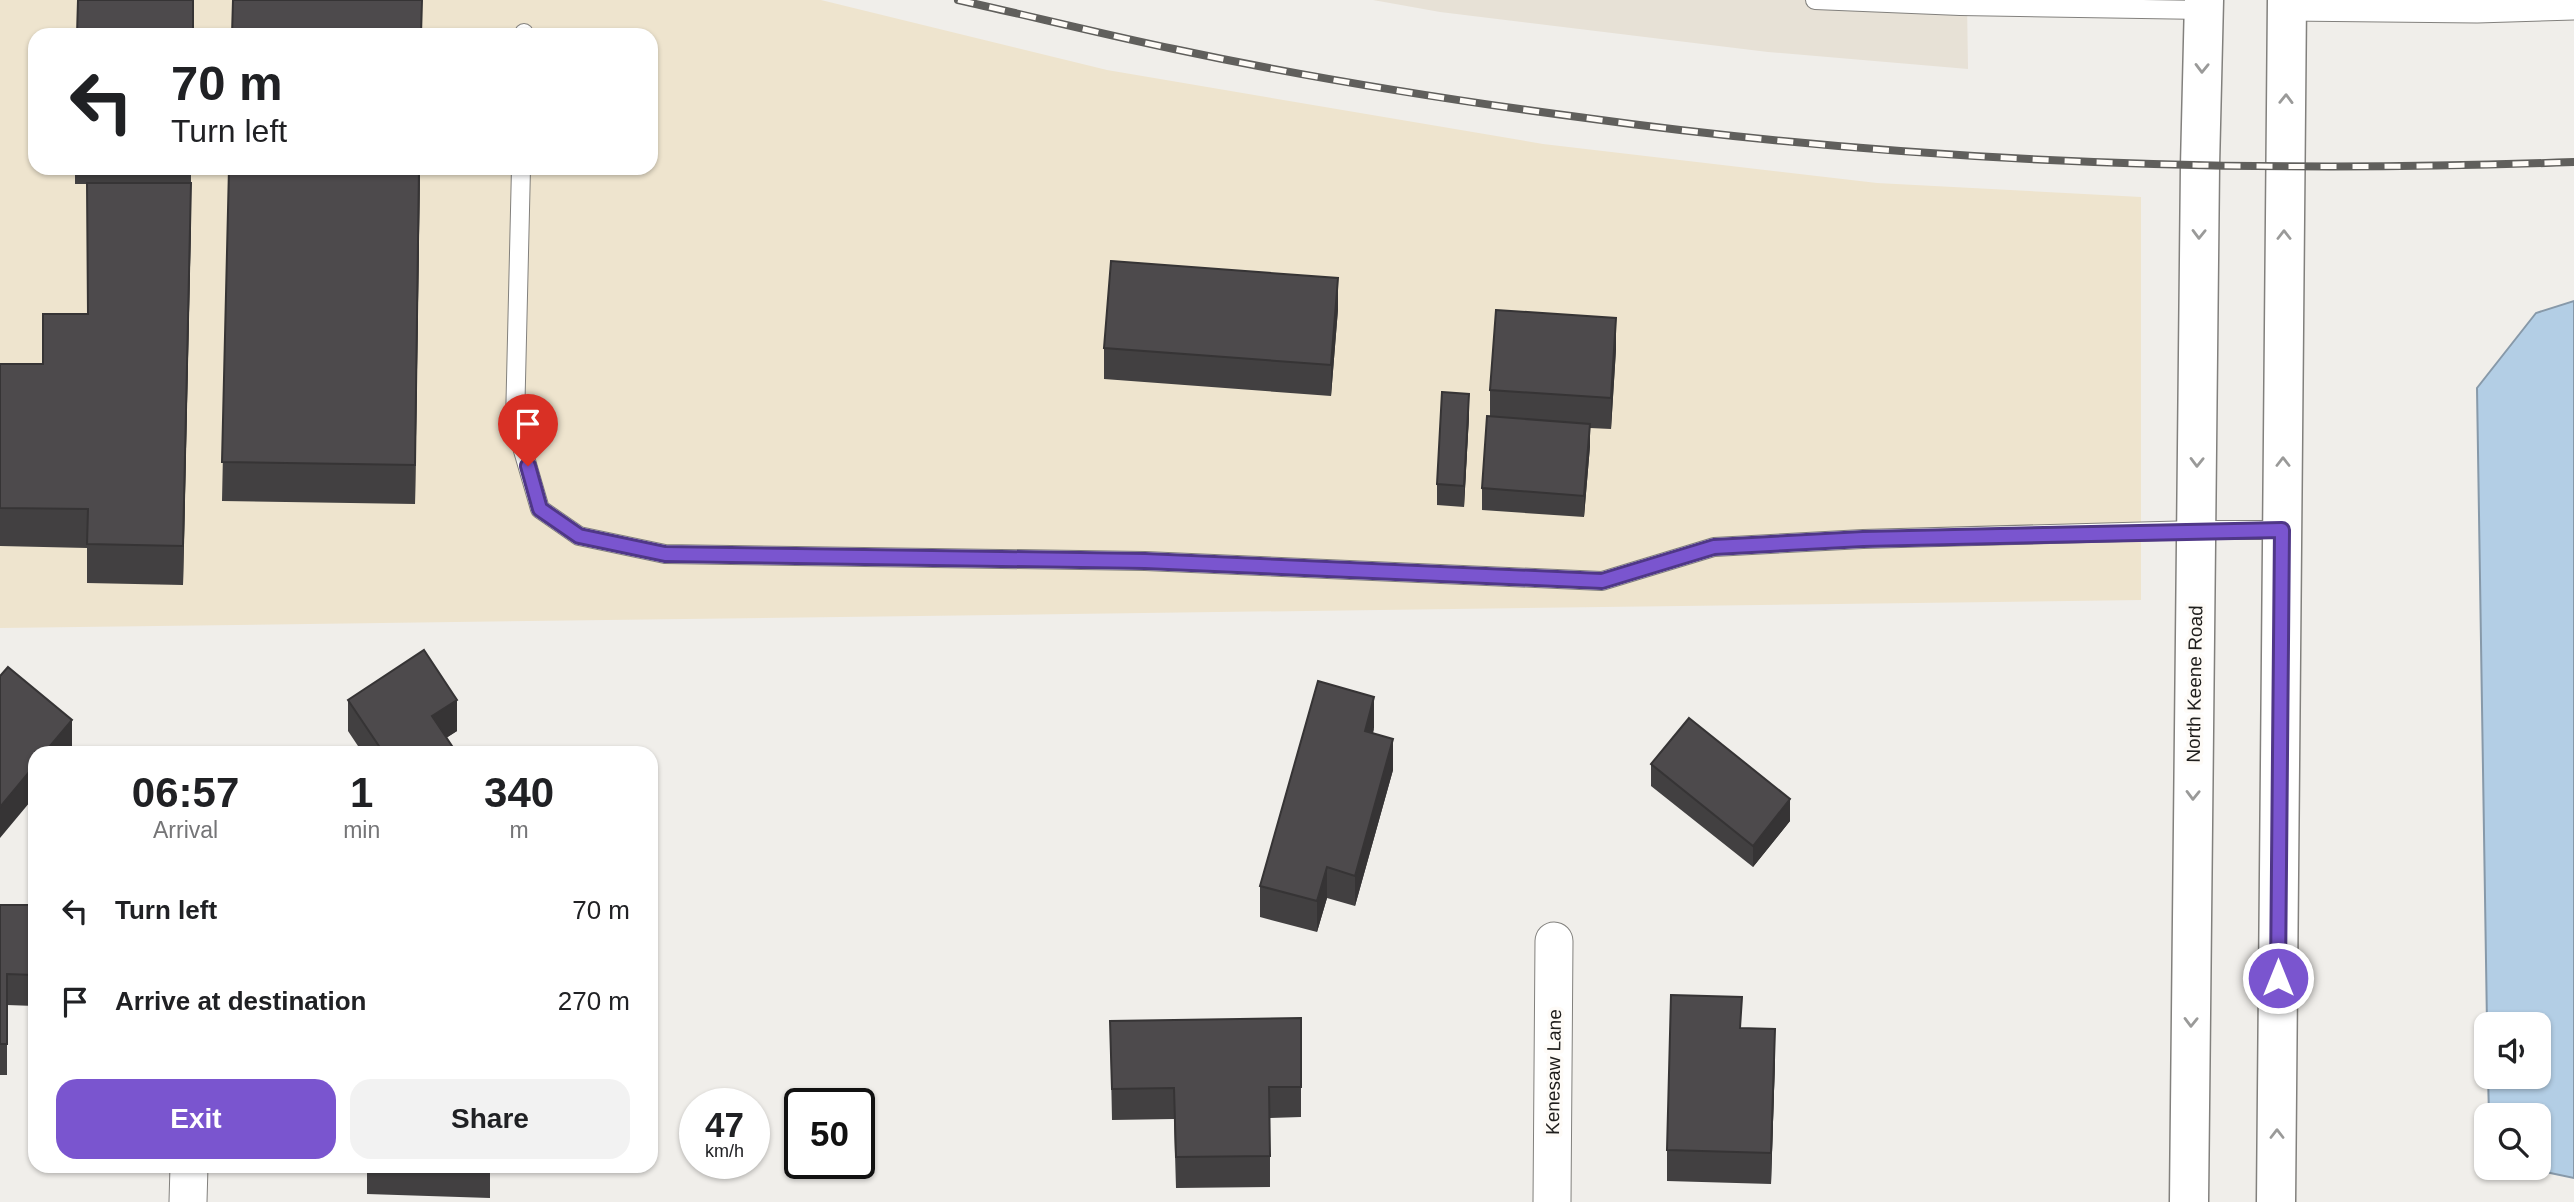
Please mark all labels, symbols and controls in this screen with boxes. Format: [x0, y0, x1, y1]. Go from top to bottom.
icon: left [56, 56, 147, 147]
text: 70 m [171, 56, 283, 110]
one-way arrow [2195, 63, 2210, 74]
one-way arrow [2278, 94, 2294, 104]
text: Turn left [171, 113, 287, 149]
one-way arrow [2277, 229, 2292, 240]
one-way arrow [2191, 230, 2207, 240]
pin [498, 394, 558, 466]
icon: arrive [509, 405, 547, 443]
one-way arrow [2275, 456, 2290, 467]
one-way arrow [2189, 457, 2205, 468]
street label: North Keene Road [2183, 605, 2206, 763]
text: 06:57 [132, 769, 239, 816]
text: 1 [350, 769, 373, 816]
text: 340 [484, 769, 554, 816]
one-way arrow [2185, 790, 2201, 800]
text: Arrival [153, 817, 218, 843]
text: min [343, 817, 380, 843]
text: m [510, 817, 529, 843]
icon: left [56, 892, 94, 930]
text: Turn left [115, 895, 217, 925]
text: 70 m [572, 895, 630, 925]
position arrow [2241, 941, 2315, 1015]
icon: arrive [56, 983, 94, 1021]
text: Arrive at destination [115, 986, 366, 1016]
text: 270 m [558, 986, 630, 1016]
street label: Kenesaw Lane [1542, 1009, 1565, 1135]
map controls [2474, 1012, 2551, 1180]
button: sound [2474, 1012, 2551, 1089]
one-way arrow [2183, 1017, 2199, 1028]
button: Exit [56, 1079, 336, 1159]
button: Share [350, 1079, 630, 1159]
speed limit sign: 50 [784, 1088, 875, 1179]
button: search [2474, 1103, 2551, 1180]
text: 47 [705, 1105, 744, 1144]
one-way arrow [2269, 1128, 2285, 1139]
text: km/h [705, 1141, 744, 1161]

